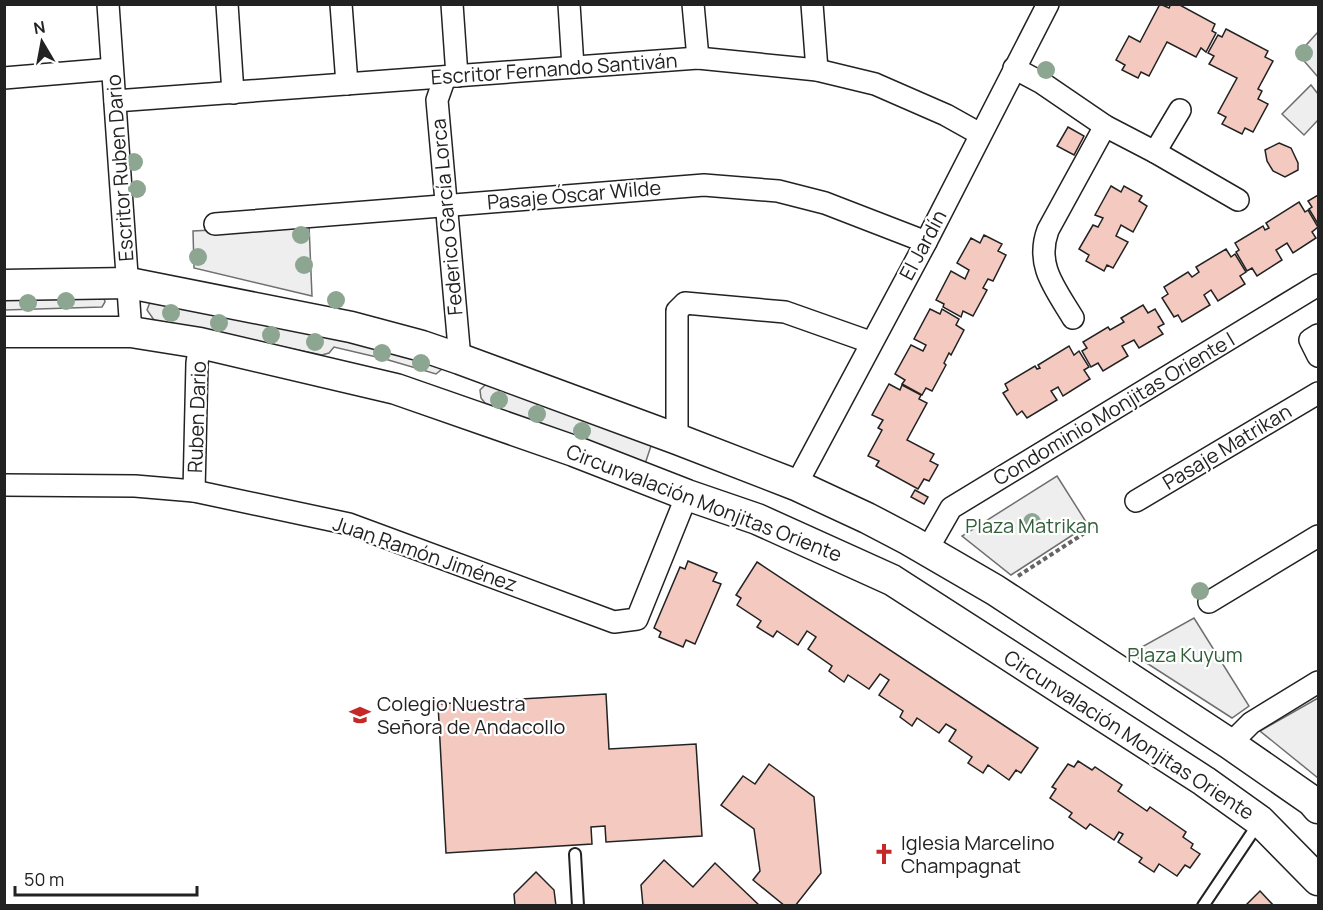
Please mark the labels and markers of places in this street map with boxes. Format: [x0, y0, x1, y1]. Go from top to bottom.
place label: Colegio Nuestra Señora de Andacollo [377, 690, 566, 740]
school or university icon: Colegio Nuestra Señora de Andacollo [348, 703, 372, 727]
place label: Iglesia Marcelino Champagnat [901, 829, 1055, 879]
church icon: Iglesia Marcelino Champagnat [872, 842, 896, 866]

